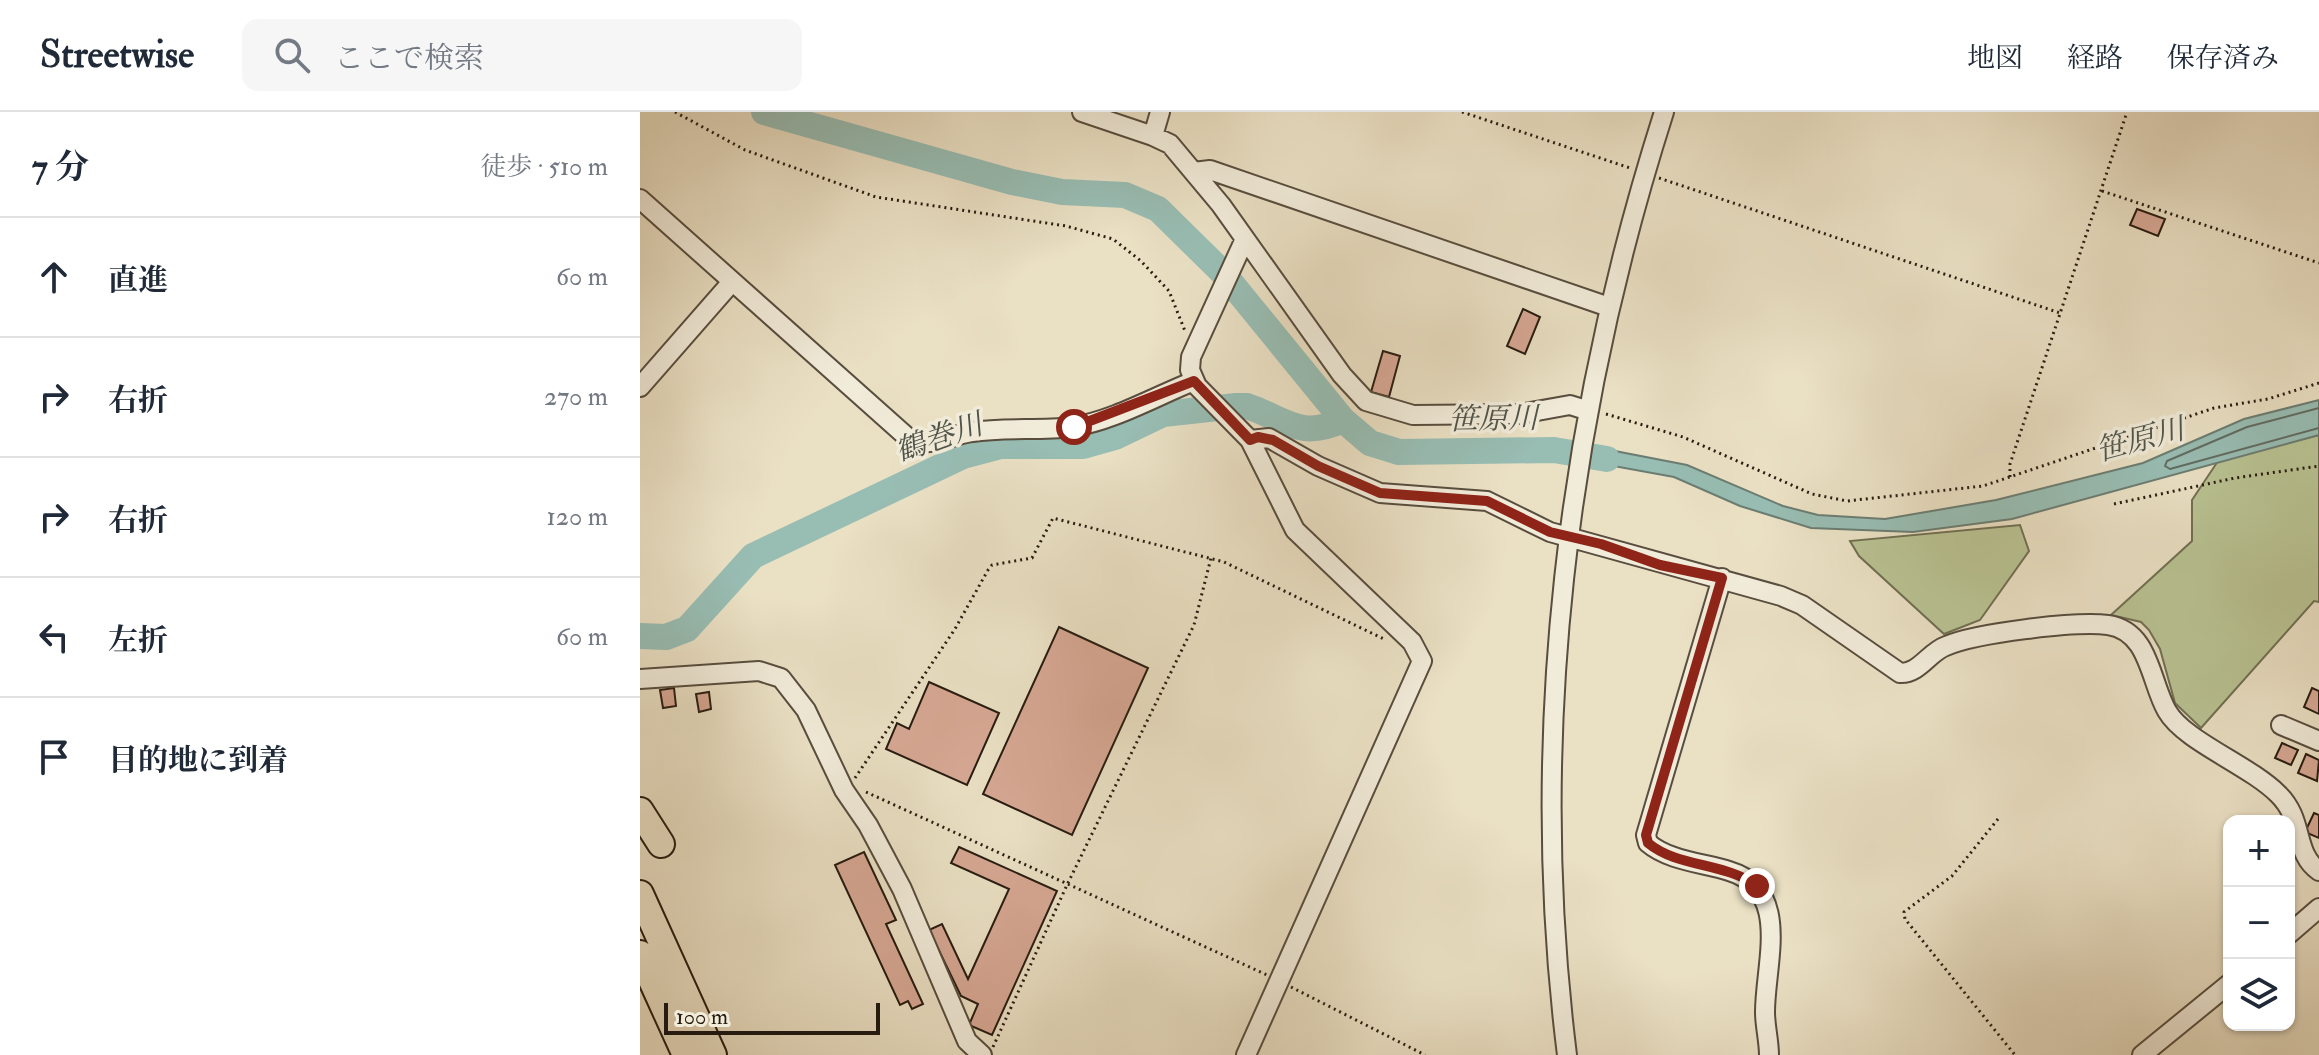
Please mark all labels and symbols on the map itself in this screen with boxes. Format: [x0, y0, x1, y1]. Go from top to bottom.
water label: 笹原川 [1448, 400, 1541, 438]
water label: 鶴巻川 [890, 405, 990, 470]
route start [1056, 409, 1092, 445]
water label: 笹原川 [2092, 410, 2191, 470]
route end [1739, 868, 1775, 904]
scale bar [664, 999, 880, 1035]

